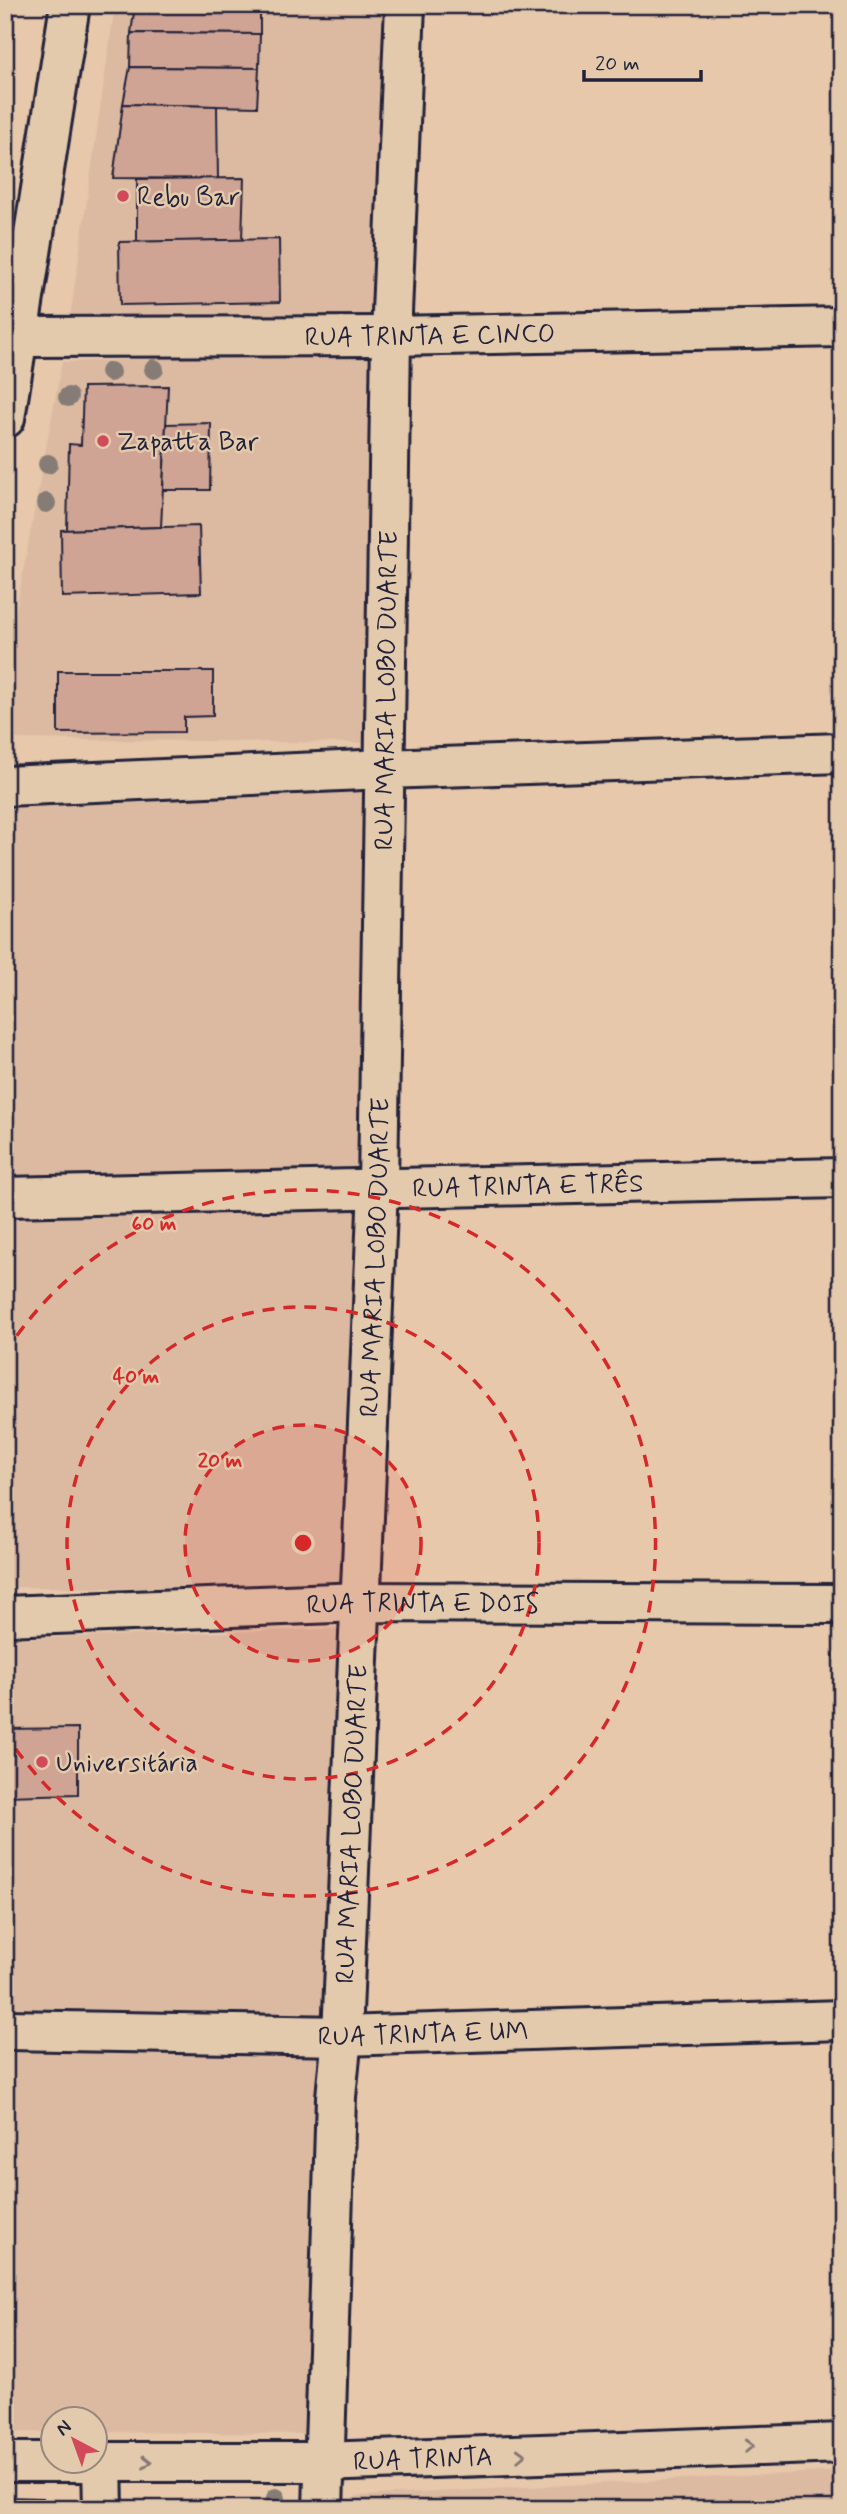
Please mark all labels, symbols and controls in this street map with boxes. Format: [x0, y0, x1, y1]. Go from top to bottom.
scale bar [584, 38, 702, 82]
text: 20 m [595, 50, 640, 78]
place label: Rebu Bar [137, 181, 240, 215]
marker: Rebu Bar [115, 188, 131, 204]
street label: RUA TRINTA E CINCO [305, 318, 556, 355]
place label: Zapatta Bar [117, 426, 259, 460]
marker: Zapatta Bar [95, 433, 111, 449]
street label: RUA MARIA LOBO DUARTE [368, 530, 407, 851]
street label: RUA MARIA LOBO DUARTE [353, 1097, 398, 1418]
street label: RUA TRINTA E TRÊS [412, 1167, 644, 1207]
text: 60 m [131, 1210, 177, 1238]
text: 40 m [113, 1363, 160, 1391]
text: 20 m [198, 1447, 243, 1475]
centre of rings [291, 1531, 315, 1555]
street label: RUA TRINTA E DOIS [306, 1587, 539, 1623]
street label: RUA MARIA LOBO DUARTE [329, 1663, 377, 1984]
place label: Universitária [56, 1747, 198, 1781]
marker: Universitária [34, 1754, 50, 1770]
street label: RUA TRINTA E UM [317, 2015, 529, 2055]
north arrow [38, 2406, 108, 2476]
text: N [51, 2415, 77, 2442]
one-way arrow [744, 2438, 754, 2454]
street label: RUA TRINTA [353, 2441, 493, 2480]
one-way arrow [516, 2447, 527, 2462]
one-way arrow [142, 2454, 153, 2470]

